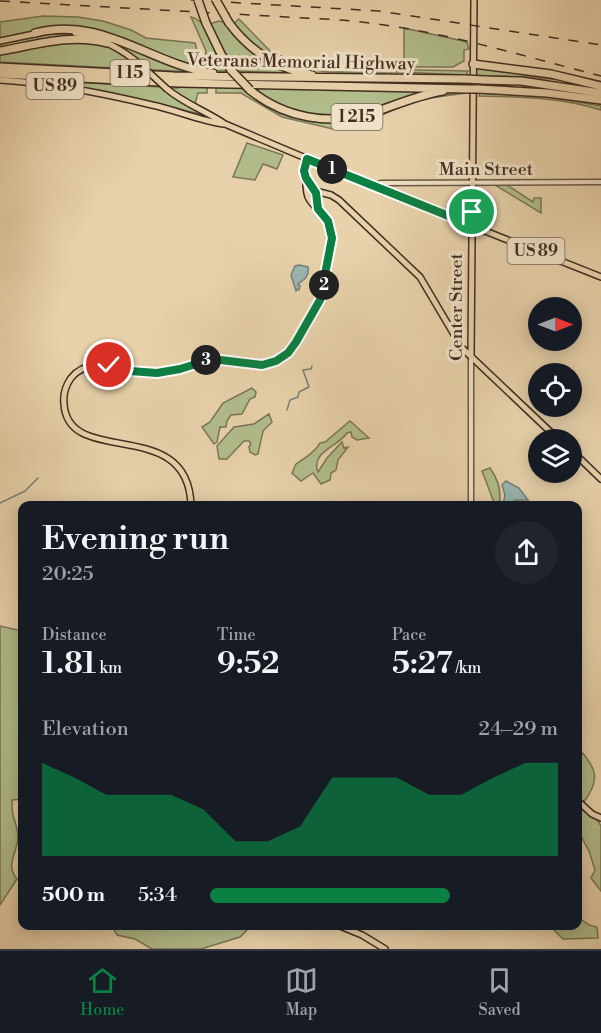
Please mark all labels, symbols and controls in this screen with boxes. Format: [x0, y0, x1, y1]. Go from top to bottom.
street label: Veterans Memorial Highway [186, 48, 416, 75]
road number: I 15 [110, 60, 150, 86]
road number: US 89 [26, 73, 84, 99]
road number: I 215 [332, 104, 382, 130]
pin: 1 [317, 154, 347, 184]
street label: Main Street [439, 158, 534, 181]
text: 1 [328, 159, 336, 179]
pin [446, 186, 497, 237]
icon: arrive [455, 195, 488, 228]
road number: US 89 [508, 238, 564, 264]
street label: Center Street [445, 252, 468, 361]
pin: 2 [309, 270, 339, 300]
text: 2 [319, 275, 329, 295]
north arrow [528, 297, 582, 351]
map controls [528, 297, 582, 483]
pin [83, 339, 134, 390]
pin: 3 [191, 345, 221, 375]
icon: check [92, 348, 125, 381]
text: 3 [201, 350, 211, 370]
button: locate [528, 363, 582, 417]
button: layers [528, 429, 582, 483]
text: Evening run [42, 519, 229, 560]
button: share [495, 521, 558, 584]
text: 20:25 [42, 562, 94, 587]
text: Distance [42, 625, 107, 645]
text: Time [217, 625, 256, 645]
text: Pace [392, 625, 426, 645]
text: 1.81 [42, 645, 96, 683]
text: 9:52 [217, 645, 280, 683]
text: 5:27 [392, 645, 453, 683]
text: km [96, 658, 122, 678]
text: /km [453, 658, 481, 678]
text: Elevation [42, 717, 129, 742]
text: 24–29 m [479, 717, 558, 742]
text: 500 m [42, 883, 105, 908]
text: 5:34 [138, 883, 177, 908]
tab: Home [80, 964, 124, 1020]
tab: Map [285, 964, 318, 1020]
tab: Saved [479, 964, 521, 1020]

